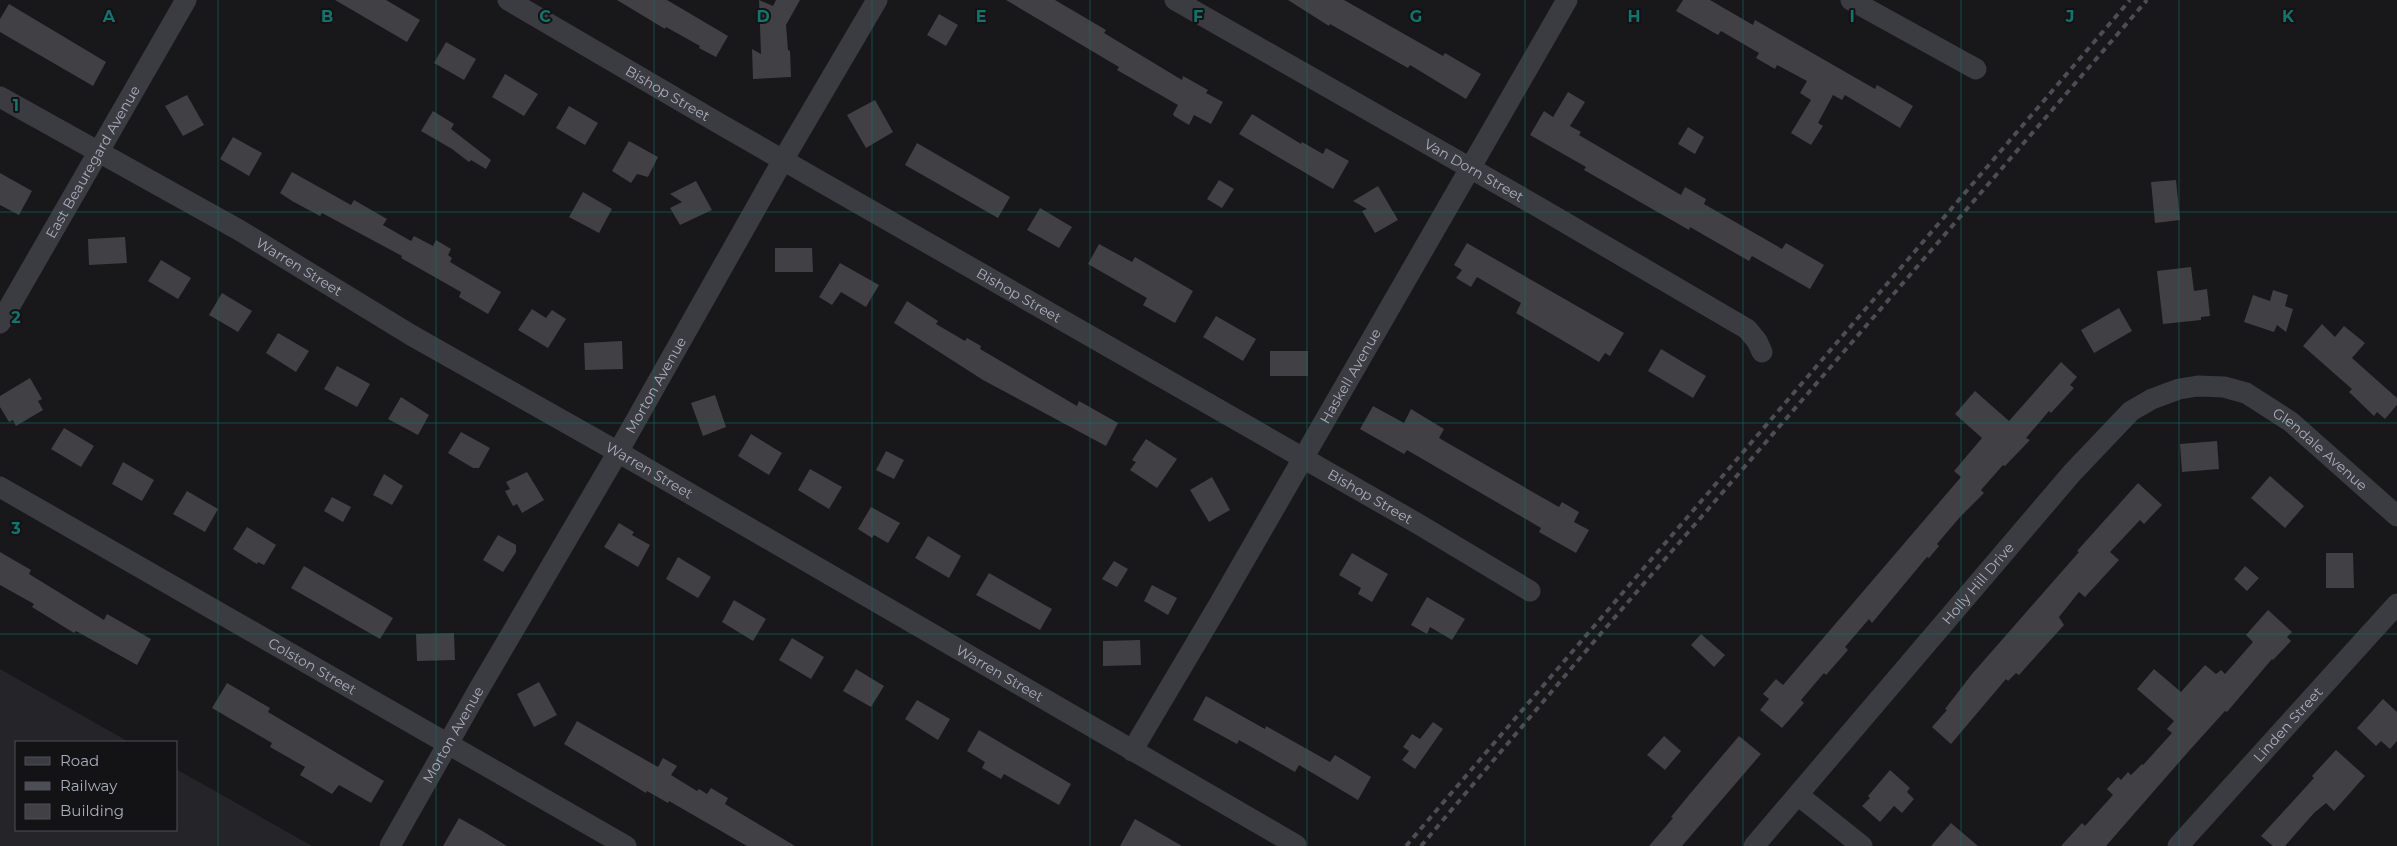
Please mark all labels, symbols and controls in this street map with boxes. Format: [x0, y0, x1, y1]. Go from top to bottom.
text: A [102, 7, 116, 26]
text: B [321, 7, 333, 26]
text: C [539, 7, 551, 26]
text: D [756, 7, 770, 26]
text: E [976, 7, 986, 26]
text: F [1193, 7, 1203, 26]
text: G [1410, 7, 1422, 26]
text: H [1628, 7, 1640, 26]
text: I [1849, 7, 1855, 26]
text: J [2065, 7, 2074, 26]
text: K [2282, 7, 2295, 26]
street label: Bishop Street [622, 62, 713, 125]
street label: East Beauregard Avenue [42, 82, 144, 241]
text: 1 [13, 96, 19, 115]
street label: Van Dorn Street [1421, 135, 1527, 206]
street label: Warren Street [253, 234, 346, 300]
street label: Bishop Street [973, 264, 1065, 327]
text: 2 [11, 308, 21, 327]
street label: Haskell Avenue [1316, 325, 1385, 427]
street label: Morton Avenue [621, 334, 690, 437]
street label: Glendale Avenue [2269, 404, 2371, 495]
street label: Warren Street [602, 438, 696, 503]
street label: Bishop Street [1325, 465, 1416, 528]
text: 3 [10, 519, 21, 538]
street label: Holly Hill Drive [1938, 539, 2018, 628]
street label: Colston Street [265, 634, 360, 699]
street label: Warren Street [953, 641, 1047, 706]
street label: Morton Avenue [419, 683, 488, 786]
street label: Linden Street [2250, 683, 2327, 766]
legend [15, 741, 178, 831]
text: Road [60, 751, 99, 770]
text: Railway [60, 776, 118, 795]
text: Building [60, 801, 124, 820]

